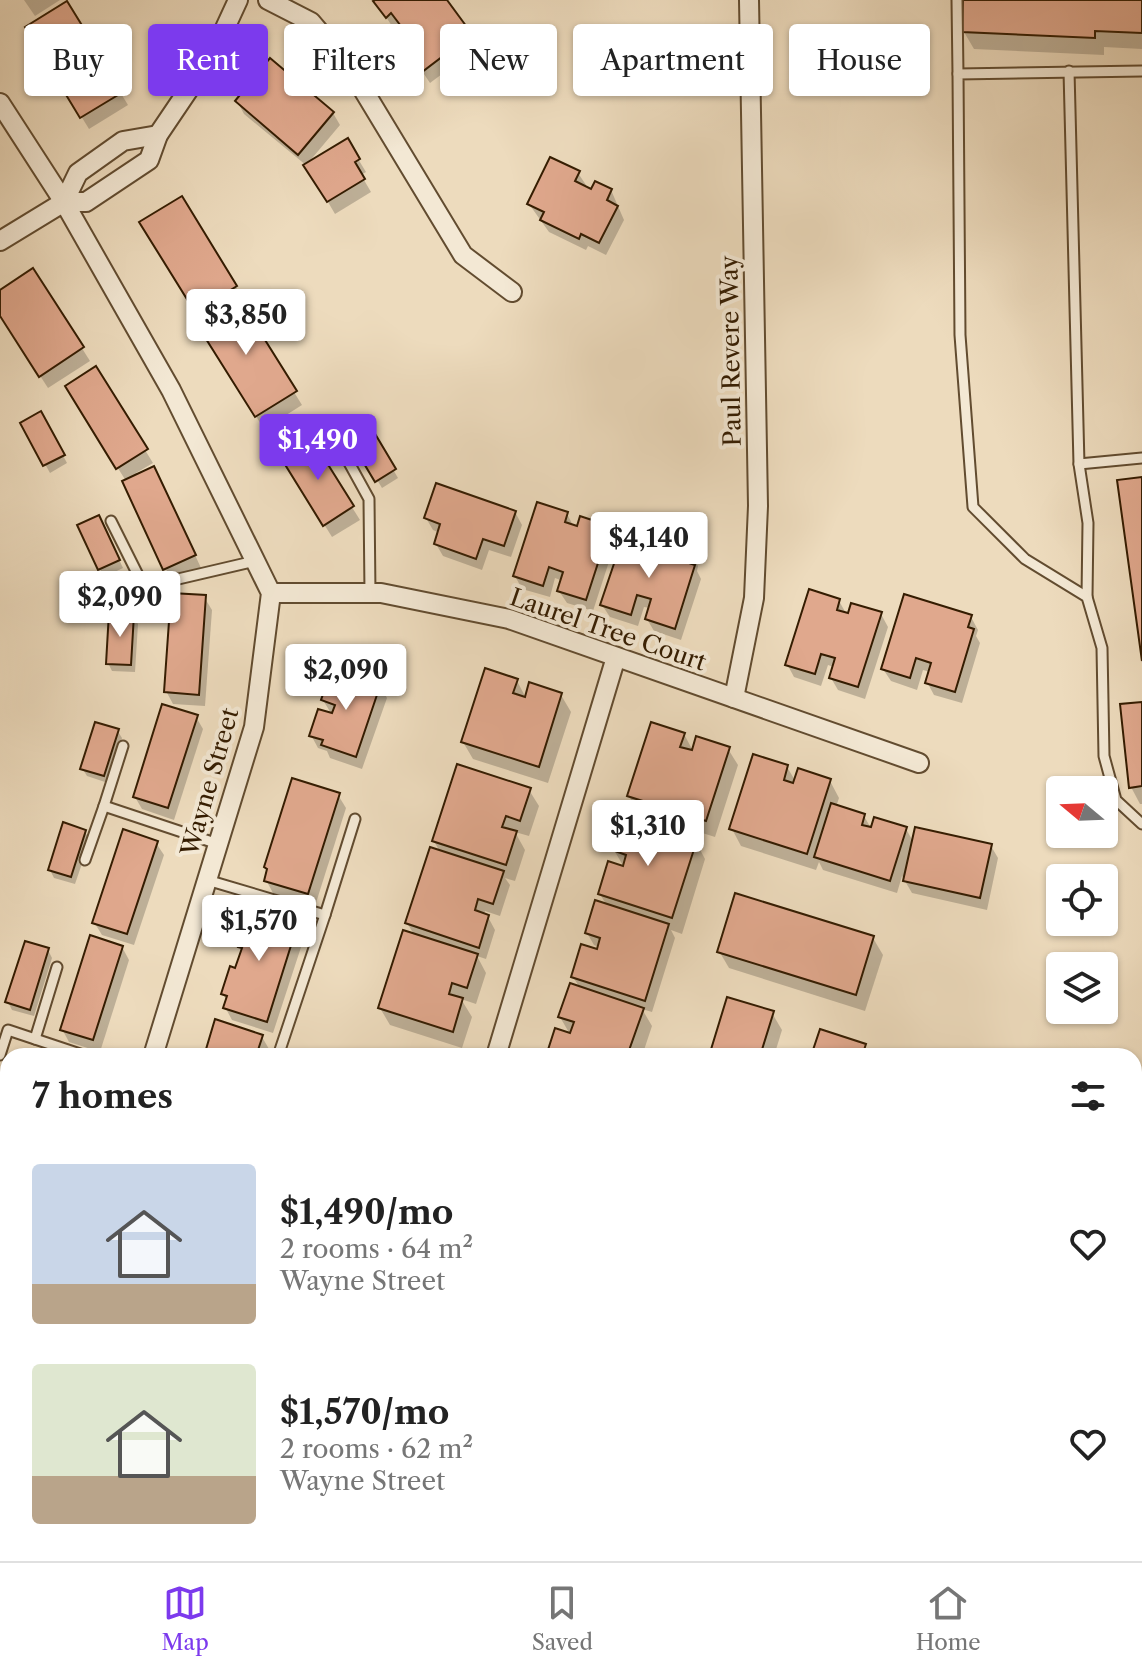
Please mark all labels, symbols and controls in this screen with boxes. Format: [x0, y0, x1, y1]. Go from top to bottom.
chip: Buy [24, 24, 132, 96]
chip: Rent [148, 24, 268, 96]
chip: Filters [284, 24, 424, 96]
chip: New [440, 24, 557, 96]
chip: Apartment [573, 24, 773, 96]
chip: House [789, 24, 930, 96]
street label: Paul Revere Way [714, 255, 747, 447]
pin: $3,850 [181, 289, 311, 357]
text: $3,850 [204, 299, 288, 331]
pin: $1,490 [253, 414, 383, 482]
text: $1,490 [278, 424, 358, 456]
pin: $4,140 [584, 512, 714, 580]
text: $4,140 [609, 522, 689, 554]
pin: $2,090 [55, 571, 185, 639]
text: $2,090 [77, 581, 163, 613]
street label: Laurel Tree Court [506, 582, 711, 677]
pin: $2,090 [281, 644, 411, 712]
text: $2,090 [303, 654, 389, 686]
street label: Wayne Street [174, 704, 245, 860]
north arrow [1046, 776, 1118, 848]
map controls [1046, 776, 1118, 1024]
pin: $1,310 [583, 800, 713, 868]
text: $1,310 [610, 810, 686, 842]
button: locate [1046, 864, 1118, 936]
pin: $1,570 [194, 895, 324, 963]
text: $1,570 [220, 905, 298, 937]
button: layers [1046, 952, 1118, 1024]
icon: filters [1066, 1074, 1110, 1118]
text: 7 homes [32, 1075, 173, 1117]
text: $1,490/mo [280, 1191, 453, 1233]
icon: home [96, 1196, 192, 1292]
icon: heart [1066, 1222, 1110, 1266]
text: 2 rooms · 64 m² [280, 1233, 473, 1265]
text: Wayne Street [280, 1265, 445, 1297]
text: $1,570/mo [280, 1391, 449, 1433]
icon: home [96, 1396, 192, 1492]
icon: heart [1066, 1422, 1110, 1466]
text: 2 rooms · 62 m² [280, 1433, 473, 1465]
text: Wayne Street [280, 1465, 445, 1497]
tab: Map [162, 1581, 209, 1656]
tab: Saved [532, 1581, 593, 1656]
tab: Home [916, 1581, 980, 1656]

